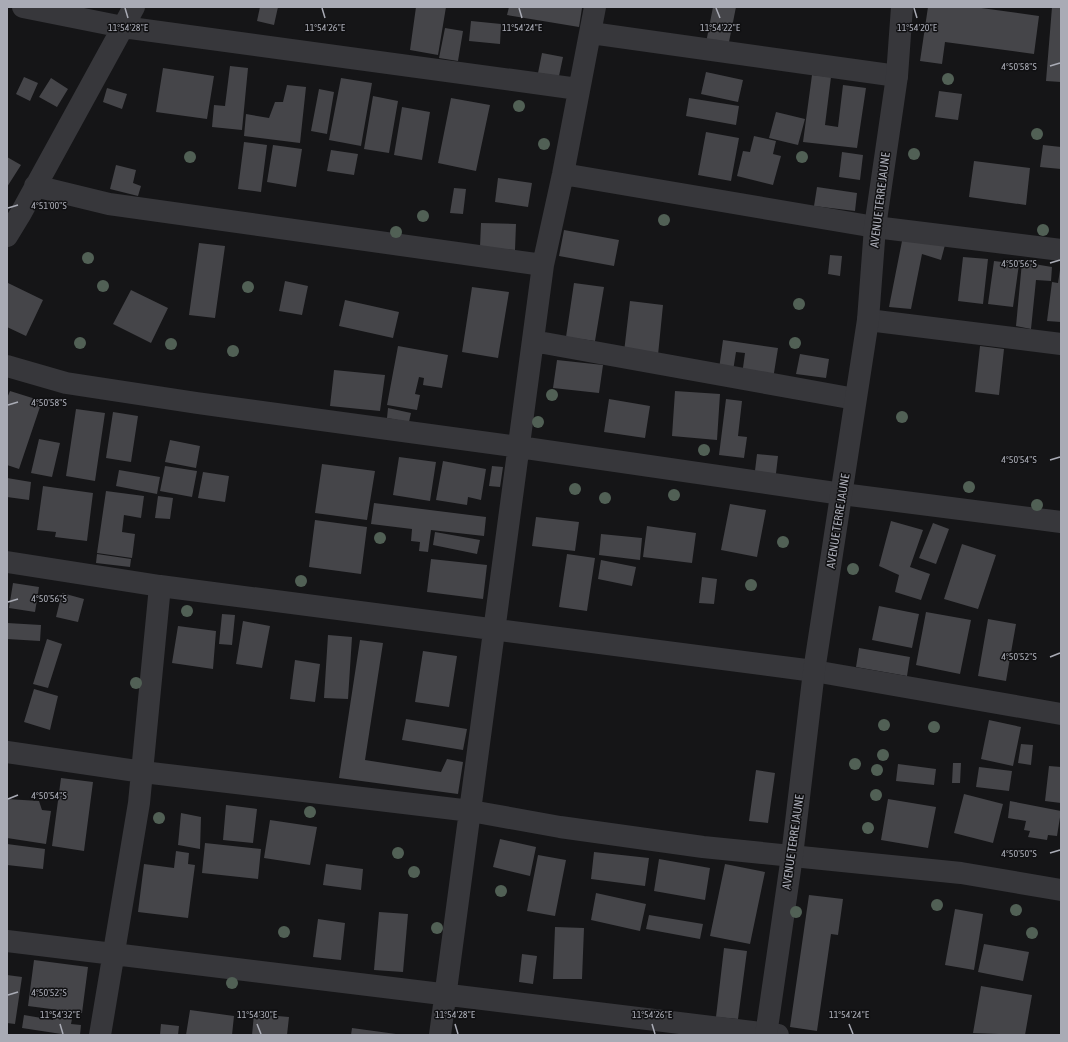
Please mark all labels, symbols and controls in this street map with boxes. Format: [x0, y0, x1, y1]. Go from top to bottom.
text: 11°54'28"E [108, 22, 149, 33]
text: 11°54'26"E [305, 22, 346, 33]
text: 11°54'24"E [502, 22, 543, 33]
text: 11°54'22"E [700, 22, 741, 33]
text: 11°54'20"E [897, 22, 938, 33]
text: 4°50'58"S [1001, 61, 1037, 72]
street label: AVENUE TERRE JAUNE [867, 152, 893, 248]
text: 4°51'00"S [31, 200, 67, 211]
text: 4°50'56"S [1001, 258, 1037, 269]
text: 4°50'58"S [31, 397, 67, 408]
text: 4°50'54"S [1001, 454, 1037, 465]
street label: AVENUE TERRE JAUNE [824, 473, 852, 569]
text: 4°50'56"S [31, 593, 67, 604]
text: 4°50'52"S [1001, 651, 1037, 662]
text: 4°50'54"S [31, 790, 67, 801]
street label: AVENUE TERRE JAUNE [779, 794, 807, 890]
text: 4°50'50"S [1001, 848, 1037, 859]
text: 4°50'52"S [31, 987, 67, 998]
text: 11°54'32"E [40, 1009, 81, 1020]
text: 11°54'30"E [237, 1009, 278, 1020]
text: 11°54'28"E [435, 1009, 476, 1020]
text: 11°54'26"E [632, 1009, 673, 1020]
text: 11°54'24"E [829, 1009, 870, 1020]

